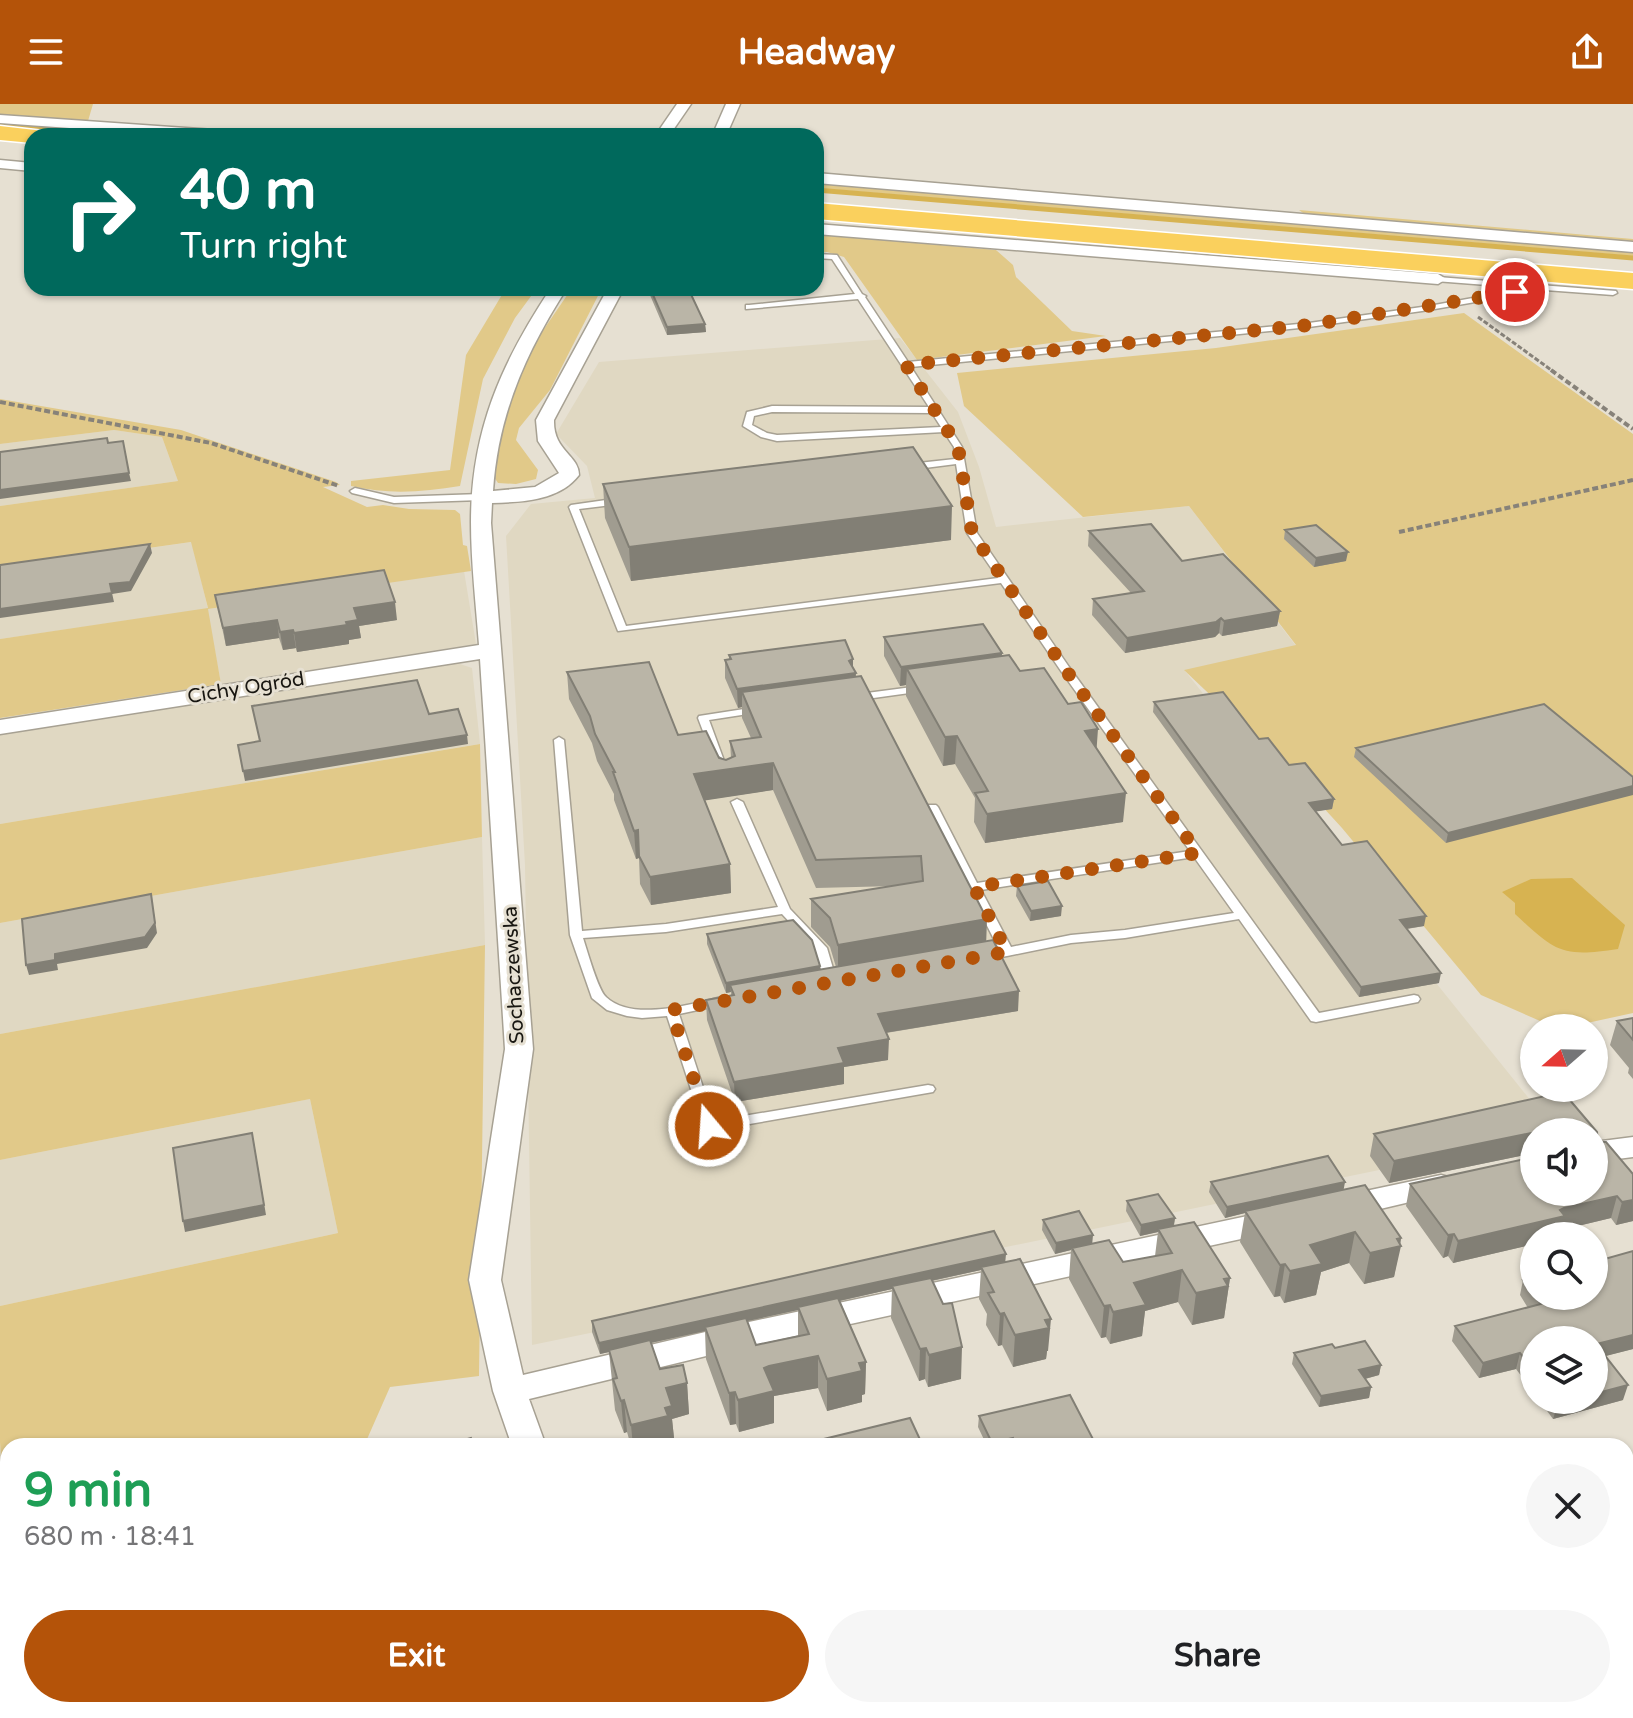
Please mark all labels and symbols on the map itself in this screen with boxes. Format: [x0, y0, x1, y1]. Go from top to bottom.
pin [1481, 258, 1549, 326]
street label: Cichy Ogród [186, 667, 306, 709]
street label: Sochaczewska [498, 906, 530, 1044]
north arrow [1520, 1014, 1608, 1102]
position arrow [667, 1084, 751, 1168]

